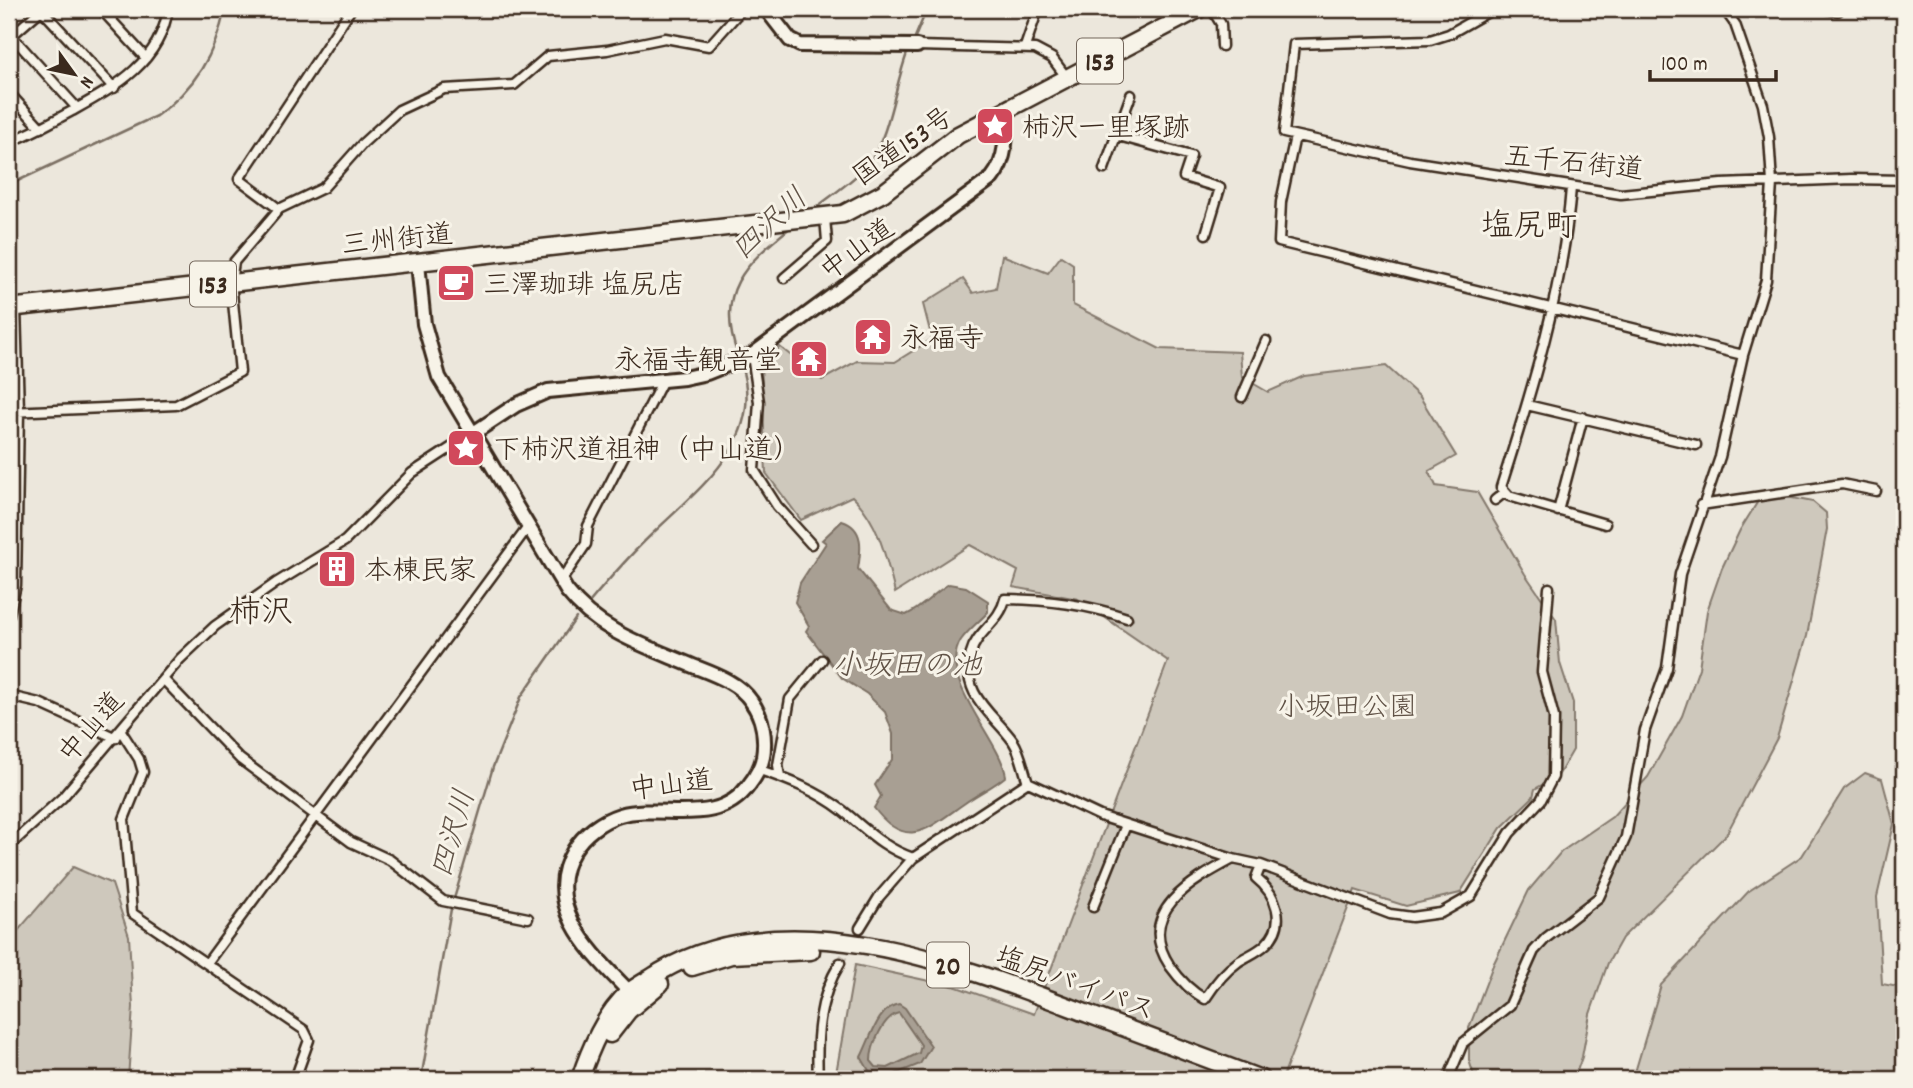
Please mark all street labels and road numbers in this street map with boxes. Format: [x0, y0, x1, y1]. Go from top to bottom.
road number: 153 [1077, 38, 1123, 83]
street label: 国道153号 [846, 100, 964, 199]
street label: 五千石街道 [1502, 139, 1645, 193]
street label: 中山道 [813, 211, 905, 293]
street label: 三州街道 [340, 217, 455, 269]
road number: 153 [190, 262, 236, 306]
street label: 中山道 [51, 684, 136, 774]
street label: 中山道 [627, 763, 716, 813]
street label: 塩尻バイパス [989, 939, 1160, 1034]
road number: 20 [927, 942, 969, 988]

